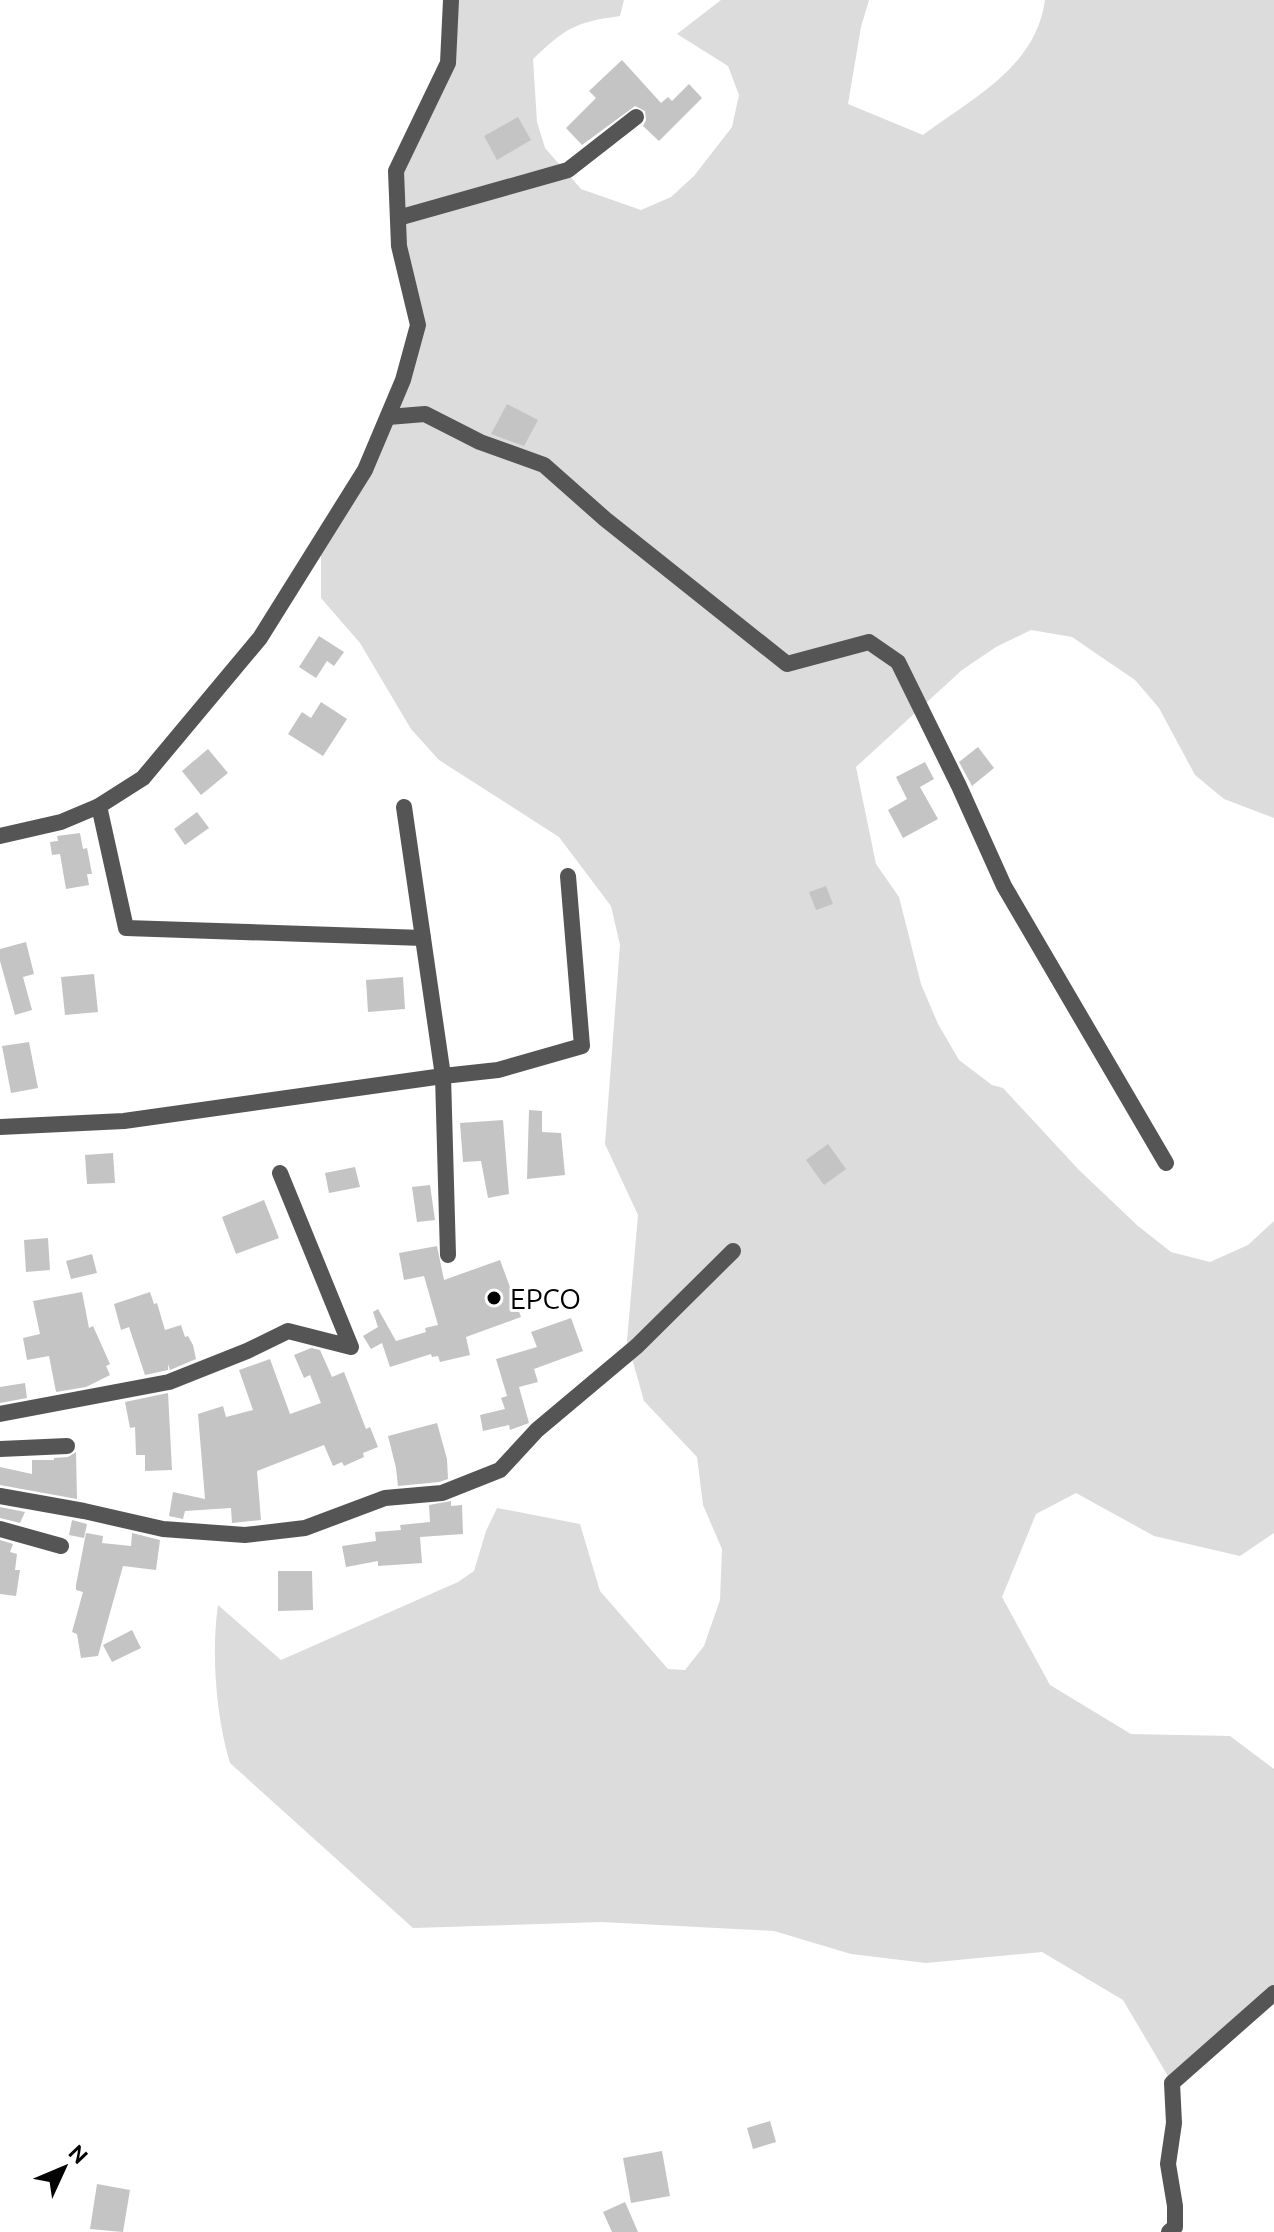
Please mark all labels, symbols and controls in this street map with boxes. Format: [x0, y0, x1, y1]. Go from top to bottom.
place label: EPCO [510, 1283, 581, 1314]
marker: EPCO [485, 1289, 503, 1307]
north arrow [24, 2128, 104, 2208]
text: N [64, 2139, 93, 2168]

